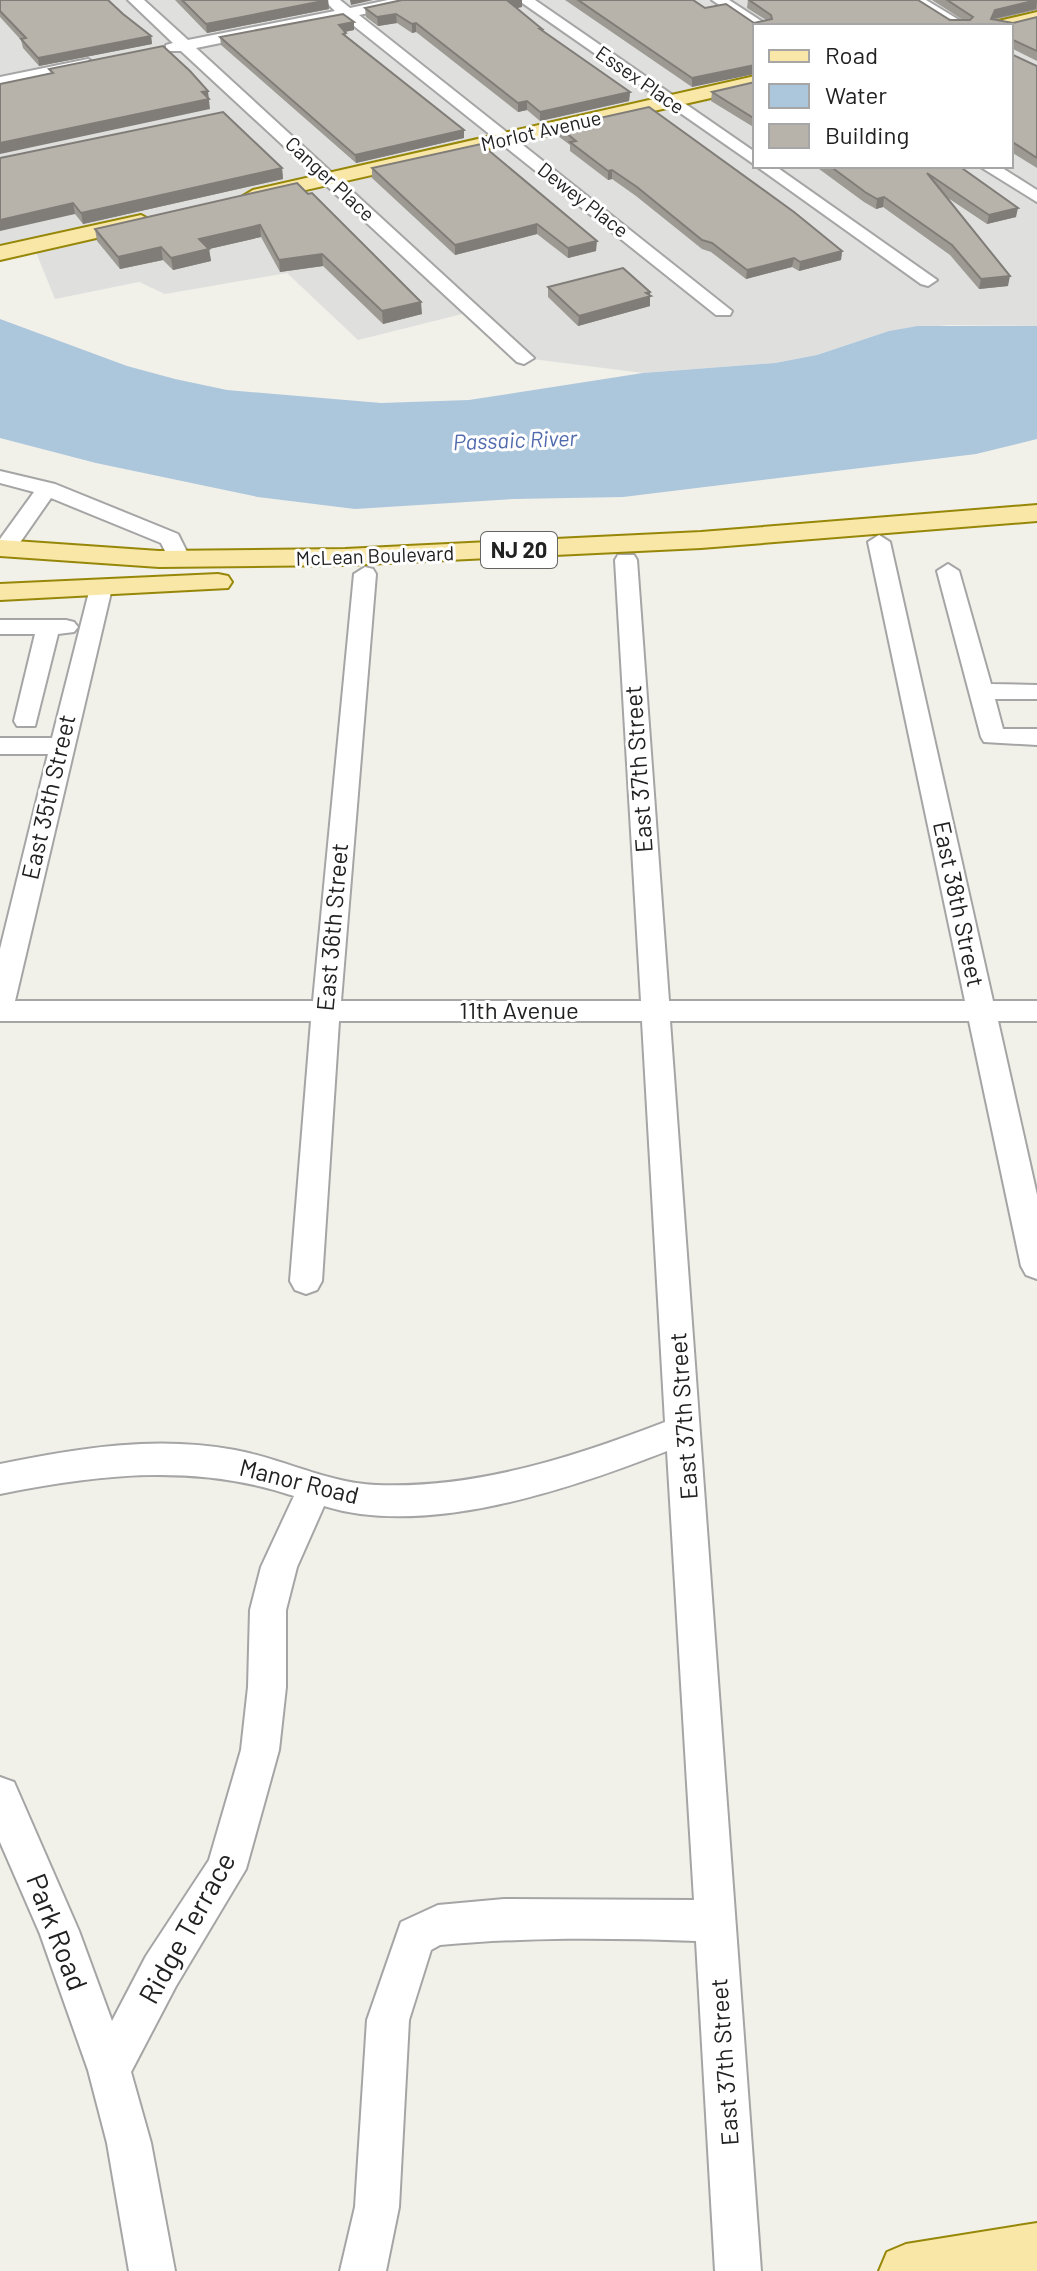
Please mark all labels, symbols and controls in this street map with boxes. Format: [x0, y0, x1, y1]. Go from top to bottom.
legend [753, 24, 1013, 168]
street label: Essex Place [592, 40, 689, 118]
text: Road [825, 40, 878, 69]
text: Water [825, 80, 887, 109]
street label: Morlot Avenue [478, 105, 603, 156]
text: Building [825, 120, 909, 149]
street label: Canger Place [281, 131, 380, 226]
street label: Dewey Place [534, 156, 634, 242]
water label: Passaic River [452, 424, 579, 454]
road number: NJ 20 [481, 532, 557, 568]
street label: McLean Boulevard [295, 540, 455, 570]
street label: East 37th Street [617, 685, 658, 854]
street label: East 35th Street [14, 711, 81, 882]
street label: East 38th Street [928, 818, 991, 989]
street label: East 36th Street [310, 842, 353, 1012]
street label: 11th Avenue [459, 995, 579, 1024]
street label: East 37th Street [662, 1332, 703, 1501]
street label: Manor Road [237, 1452, 362, 1509]
street label: Ridge Terrace [131, 1846, 242, 2009]
street label: Park Road [20, 1868, 96, 1995]
street label: East 37th Street [703, 1978, 744, 2147]

